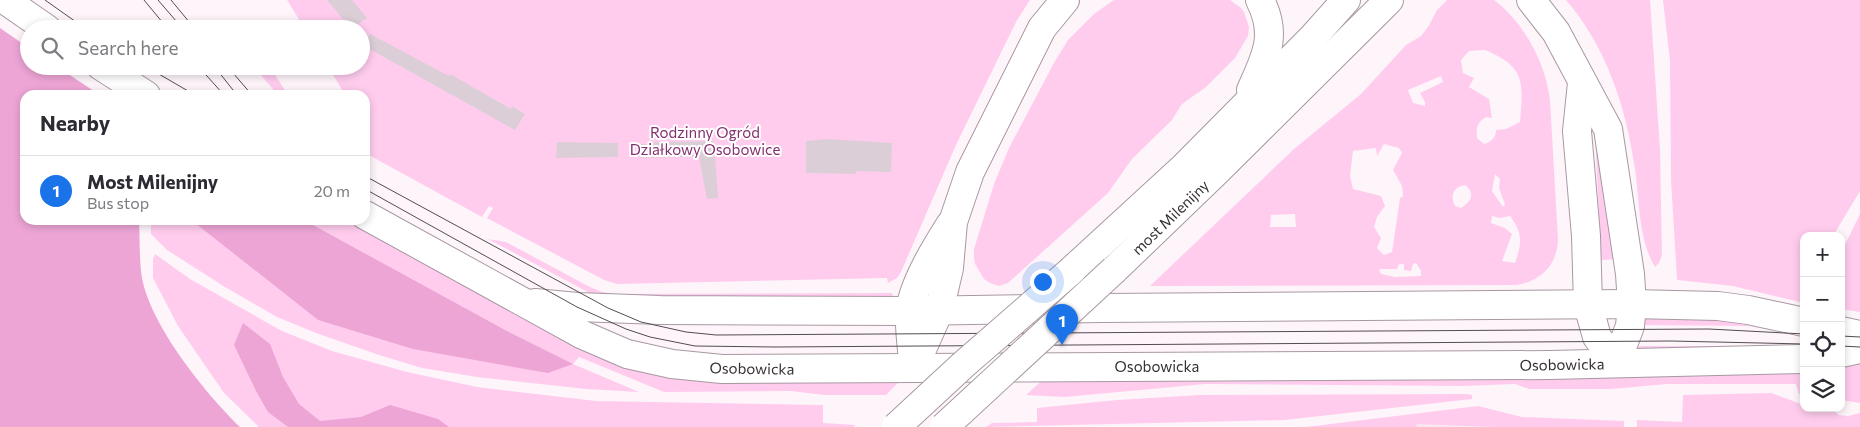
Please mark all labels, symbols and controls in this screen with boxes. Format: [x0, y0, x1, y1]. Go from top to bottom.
search box [20, 20, 370, 75]
icon: search [38, 34, 66, 62]
text: Search here [78, 36, 178, 59]
text: Nearby [40, 110, 110, 135]
park label: Rodzinny Ogród Działkowy Osobowice [630, 123, 780, 158]
text: Most Milenijny [87, 170, 218, 193]
street label: most Milenijny [1128, 176, 1212, 258]
text: 1 [52, 181, 60, 200]
text: 20 m [314, 181, 350, 200]
text: Bus stop [87, 193, 149, 212]
map controls [1800, 232, 1845, 412]
button: + [1800, 232, 1845, 277]
your location [1030, 269, 1056, 295]
button: − [1800, 277, 1845, 322]
pin: 1 [1046, 304, 1078, 345]
button: locate [1800, 322, 1845, 367]
street label: Osobowicka [1519, 354, 1605, 374]
street label: Osobowicka [1115, 357, 1199, 375]
street label: Osobowicka [709, 358, 795, 378]
button: layers [1800, 367, 1845, 412]

